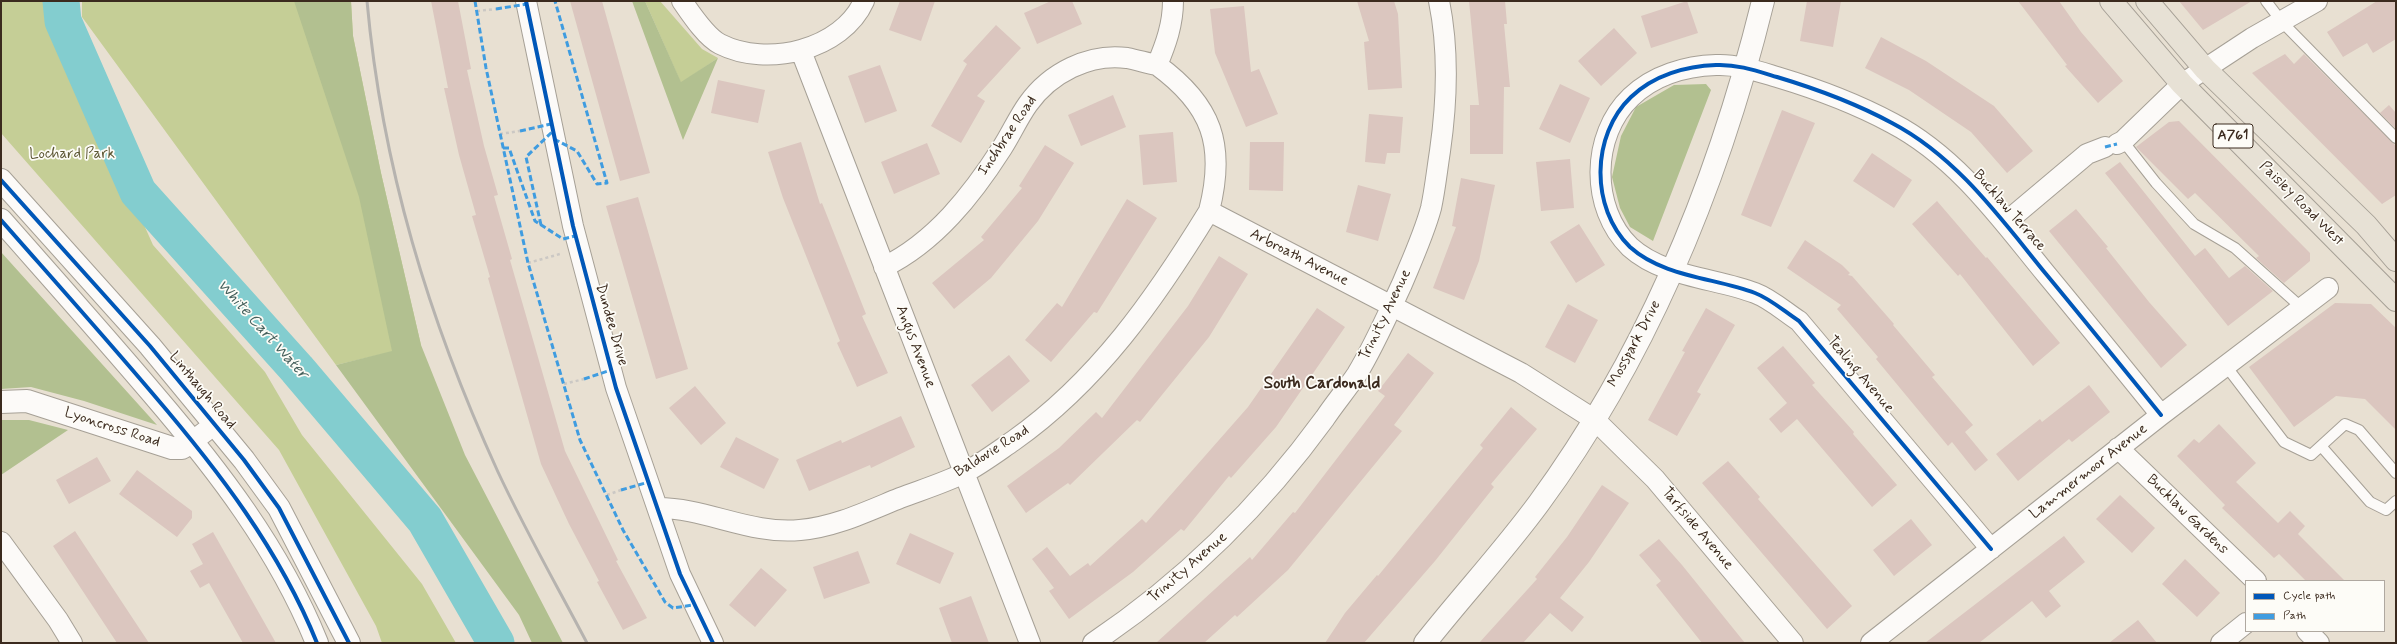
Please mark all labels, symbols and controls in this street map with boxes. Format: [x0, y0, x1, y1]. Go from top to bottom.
street label: Inchbrae Road [975, 93, 1041, 179]
road number: A761 [2213, 124, 2253, 148]
park label: Lochard Park [29, 146, 115, 164]
street label: Paisley Road West [2255, 158, 2347, 250]
street label: Bucklaw Terrace [1969, 167, 2049, 255]
street label: Arbroath Avenue [1247, 225, 1351, 291]
street label: Trinity Avenue [1356, 267, 1416, 363]
water label: White Cart Water [212, 276, 312, 384]
street label: Dundee Drive [591, 282, 631, 368]
street label: Mosspark Drive [1605, 298, 1665, 390]
street label: Angus Avenue [891, 303, 939, 391]
street label: Tealing Avenue [1823, 333, 1897, 417]
street label: Linthaugh Road [165, 349, 239, 433]
district label: South Cardonald [1264, 374, 1380, 394]
street label: Lyoncross Road [62, 404, 162, 452]
street label: Lammermoor Avenue [2027, 420, 2151, 524]
street label: Baldovie Road [951, 422, 1033, 482]
street label: Bucklaw Gardens [2142, 471, 2232, 559]
street label: Tarfside Avenue [1657, 484, 1737, 574]
street label: Trinity Avenue [1145, 529, 1231, 607]
legend [2245, 580, 2385, 632]
text: Cycle path [2283, 588, 2335, 604]
text: Path [2283, 608, 2306, 624]

